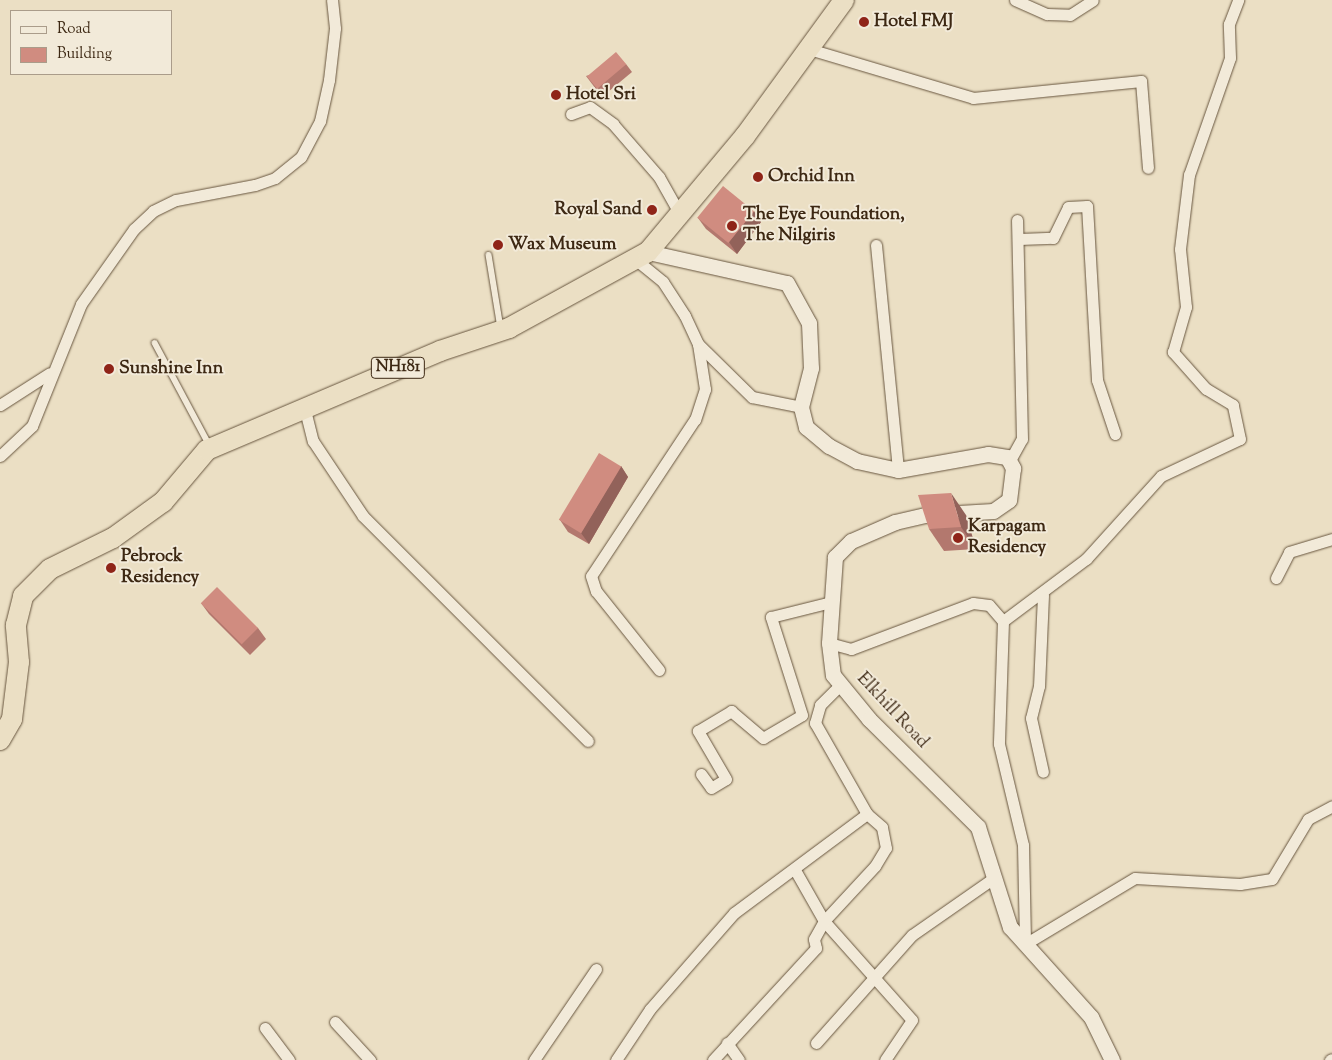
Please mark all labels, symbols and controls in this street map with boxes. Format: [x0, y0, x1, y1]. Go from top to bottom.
legend [10, 10, 172, 75]
place label: Hotel FMJ [874, 11, 953, 33]
marker: Hotel FMJ [858, 16, 870, 28]
text: Road [57, 19, 91, 40]
text: Building [57, 44, 112, 65]
place label: Hotel Sri [566, 84, 636, 106]
marker: Hotel Sri [550, 89, 562, 101]
place label: Orchid Inn [768, 166, 855, 188]
marker: Orchid Inn [752, 171, 764, 183]
place label: Royal Sand [555, 199, 642, 221]
marker: Royal Sand [646, 204, 658, 216]
place label: The Eye Foundation, The Nilgiris [743, 205, 905, 248]
marker: The Eye Foundation, The Nilgiris [725, 219, 739, 233]
place label: Wax Museum [508, 234, 616, 256]
marker: Wax Museum [492, 239, 504, 251]
road number: NH181 [370, 354, 426, 382]
place label: Sunshine Inn [119, 358, 223, 380]
marker: Sunshine Inn [103, 363, 115, 375]
place label: Karpagam Residency [968, 517, 1046, 560]
marker: Karpagam Residency [952, 532, 964, 544]
place label: Pebrock Residency [121, 547, 199, 590]
marker: Pebrock Residency [105, 562, 117, 574]
street label: Elkhill Road [851, 669, 933, 753]

